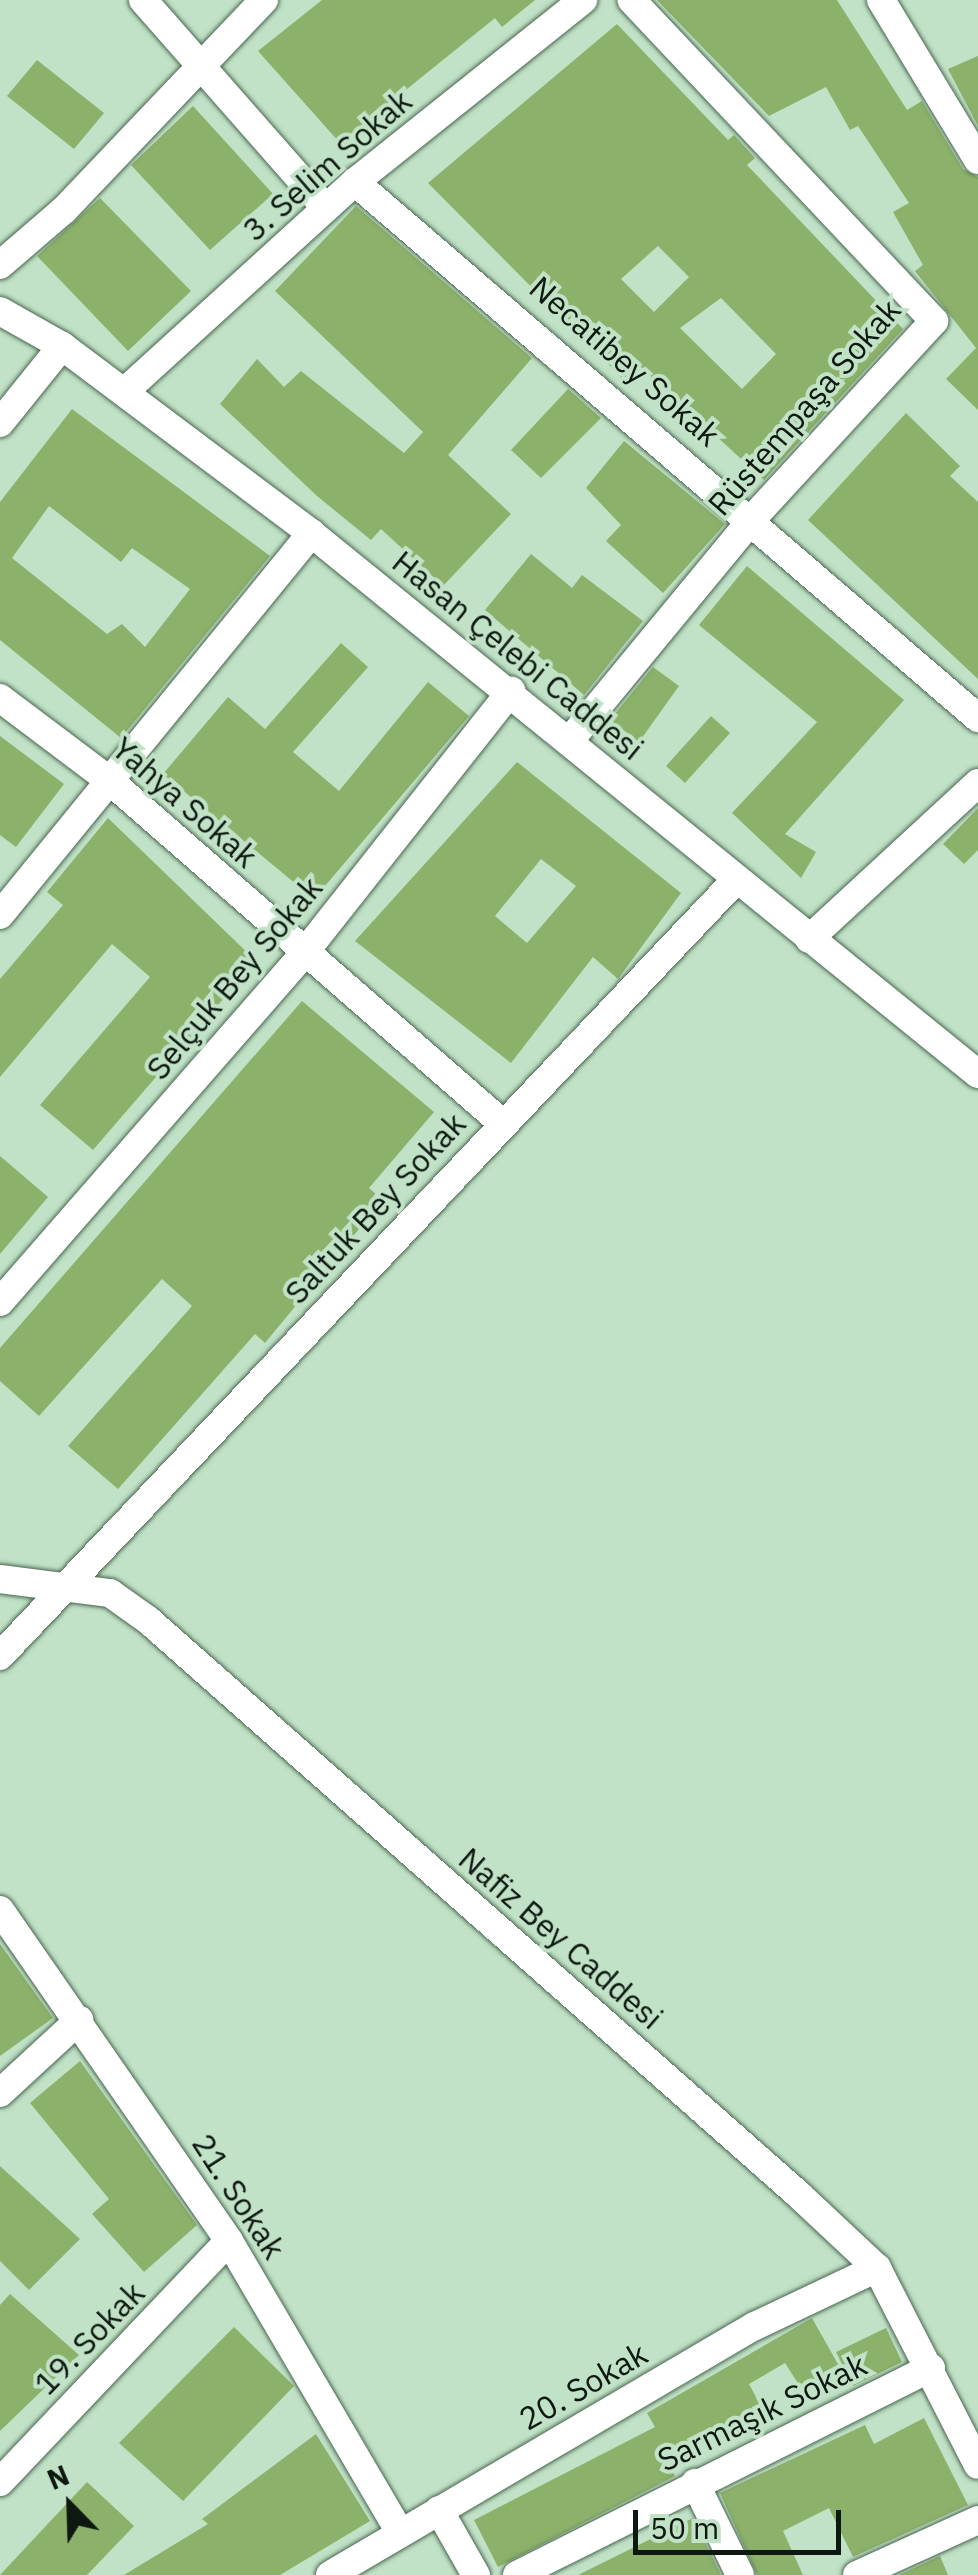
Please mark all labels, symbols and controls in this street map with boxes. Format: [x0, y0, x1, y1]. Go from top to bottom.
street label: 3. Selim Sokak [235, 81, 419, 249]
street label: Necatibey Sokak [522, 268, 728, 454]
street label: Rüstempaşa Sokak [700, 291, 908, 523]
street label: Hasan Çelebi Caddesi [385, 542, 651, 768]
street label: Yahya Sokak [105, 729, 265, 875]
street label: Selçuk Bey Sokak [138, 869, 330, 1087]
street label: Saltuk Bey Sokak [277, 1105, 473, 1311]
street label: Nafiz Bey Caddesi [451, 1839, 671, 2037]
street label: 21. Sokak [184, 2126, 294, 2266]
street label: 19. Sokak [26, 2274, 152, 2402]
street label: 20. Sokak [512, 2334, 654, 2438]
street label: Sarmaşık Sokak [651, 2345, 873, 2479]
north arrow [20, 2455, 120, 2555]
text: N [42, 2456, 75, 2498]
scale bar [638, 2490, 846, 2552]
text: 50 m [650, 2508, 719, 2547]

